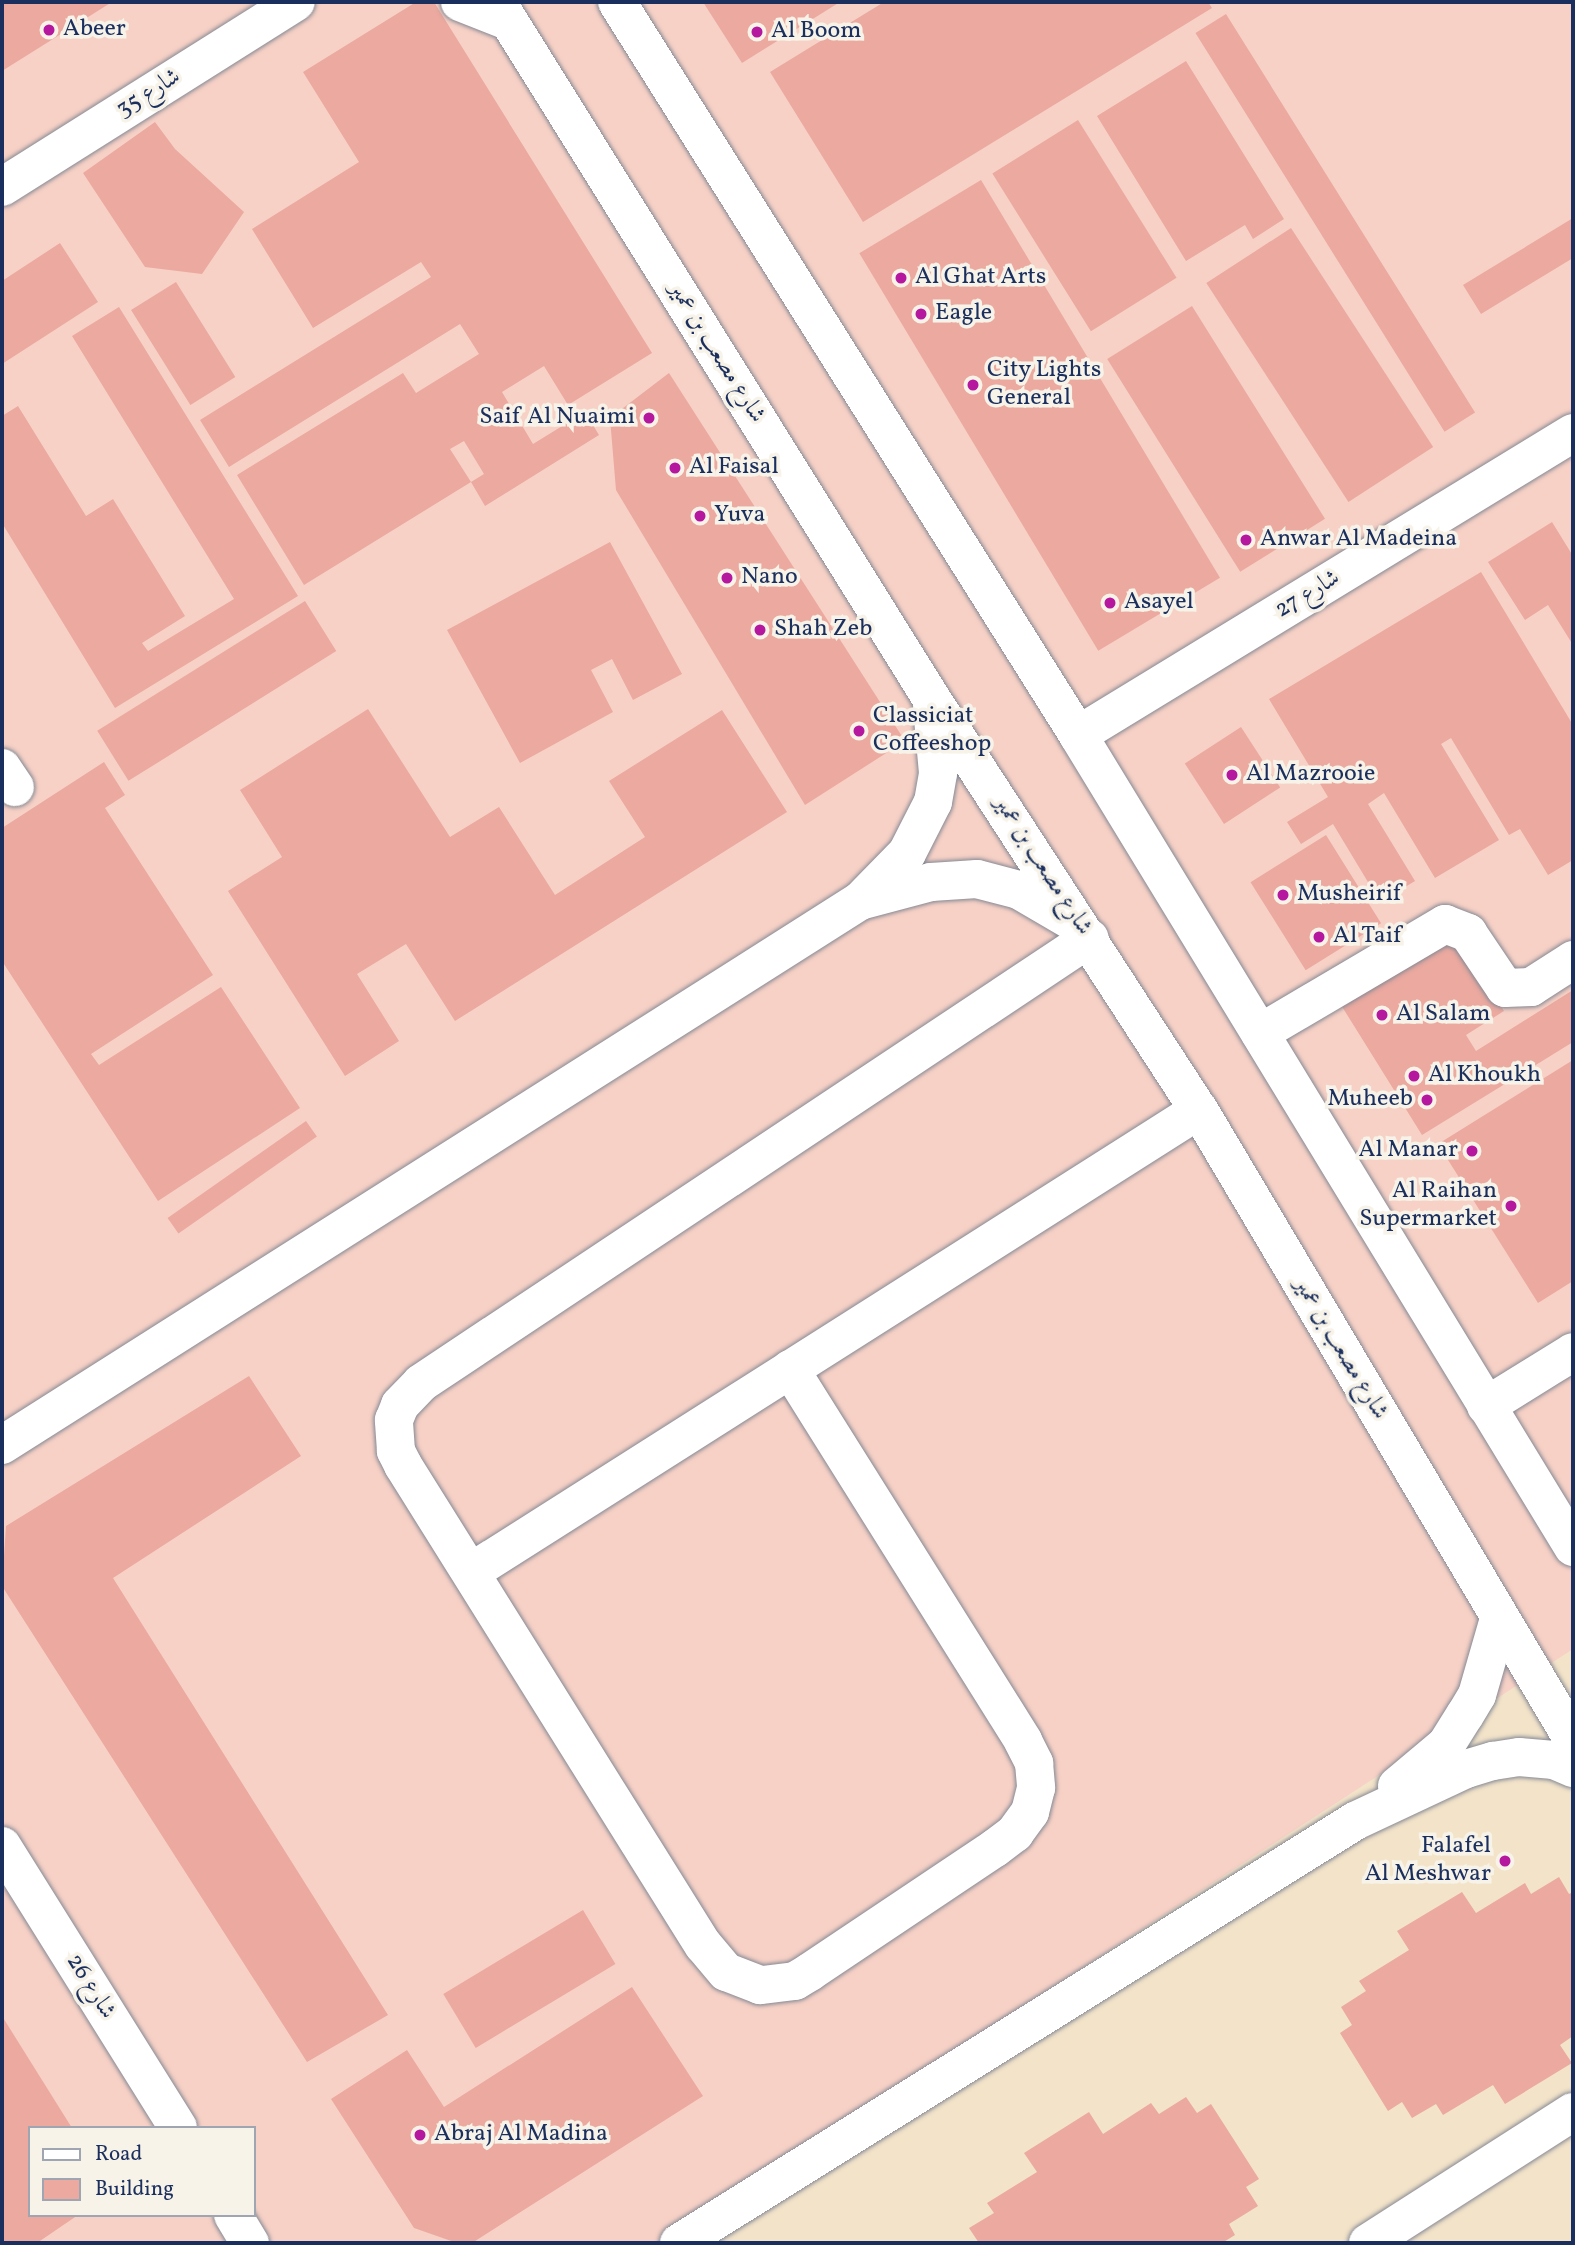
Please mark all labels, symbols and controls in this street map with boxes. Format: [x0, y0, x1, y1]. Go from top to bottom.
place label: Abeer [63, 16, 126, 44]
place label: Al Boom [771, 18, 862, 46]
marker: Abeer [41, 22, 57, 38]
marker: Al Boom [749, 24, 765, 40]
street label: شارع 35 [112, 63, 186, 125]
place label: Al Ghat Arts [915, 264, 1046, 292]
marker: Al Ghat Arts [893, 270, 909, 286]
street label: شارع مصعب بن عمير [661, 277, 771, 429]
place label: Eagle [935, 300, 992, 328]
marker: Eagle [913, 306, 929, 322]
place label: City Lights General [987, 357, 1102, 413]
marker: City Lights General [965, 377, 981, 393]
place label: Saif Al Nuaimi [482, 404, 635, 432]
marker: Saif Al Nuaimi [641, 410, 657, 426]
place label: Al Faisal [689, 454, 779, 482]
marker: Al Faisal [667, 460, 683, 476]
place label: Yuva [714, 502, 765, 530]
marker: Yuva [692, 508, 708, 524]
place label: Anwar Al Madeina [1260, 526, 1457, 554]
marker: Anwar Al Madeina [1238, 532, 1254, 548]
place label: Nano [741, 564, 798, 592]
street label: شارع 27 [1270, 565, 1346, 625]
marker: Nano [719, 570, 735, 586]
place label: Asayel [1124, 589, 1194, 617]
marker: Asayel [1102, 595, 1118, 611]
place label: Shah Zeb [774, 616, 872, 644]
marker: Shah Zeb [752, 622, 768, 638]
place label: Classiciat Coffeeshop [873, 703, 991, 759]
marker: Classiciat Coffeeshop [851, 723, 867, 739]
place label: Al Mazrooie [1246, 761, 1375, 789]
marker: Al Mazrooie [1224, 767, 1240, 783]
street label: شارع مصعب بن عمير [986, 791, 1098, 941]
place label: Musheirif [1297, 881, 1401, 909]
marker: Musheirif [1275, 887, 1291, 903]
place label: Al Taif [1333, 923, 1402, 951]
marker: Al Taif [1311, 929, 1327, 945]
place label: Al Salam [1396, 1001, 1490, 1029]
marker: Al Salam [1374, 1007, 1390, 1023]
place label: Al Khoukh [1428, 1062, 1541, 1090]
marker: Al Khoukh [1406, 1068, 1422, 1084]
place label: Muheeb [1327, 1086, 1413, 1114]
marker: Muheeb [1419, 1092, 1435, 1108]
place label: Al Manar [1358, 1137, 1458, 1165]
marker: Al Manar [1464, 1143, 1480, 1159]
place label: Al Raihan Supermarket [1359, 1178, 1497, 1234]
marker: Al Raihan Supermarket [1503, 1198, 1519, 1214]
street label: شارع مصعب بن عمير [1286, 1273, 1394, 1425]
place label: Falafel Al Meshwar [1365, 1833, 1491, 1889]
marker: Falafel Al Meshwar [1497, 1853, 1513, 1869]
street label: شارع 26 [59, 1949, 121, 2025]
place label: Abraj Al Madina [434, 2121, 608, 2149]
legend [28, 2126, 256, 2217]
marker: Abraj Al Madina [412, 2127, 428, 2143]
text: Road [95, 2140, 142, 2169]
text: Building [95, 2175, 174, 2204]

